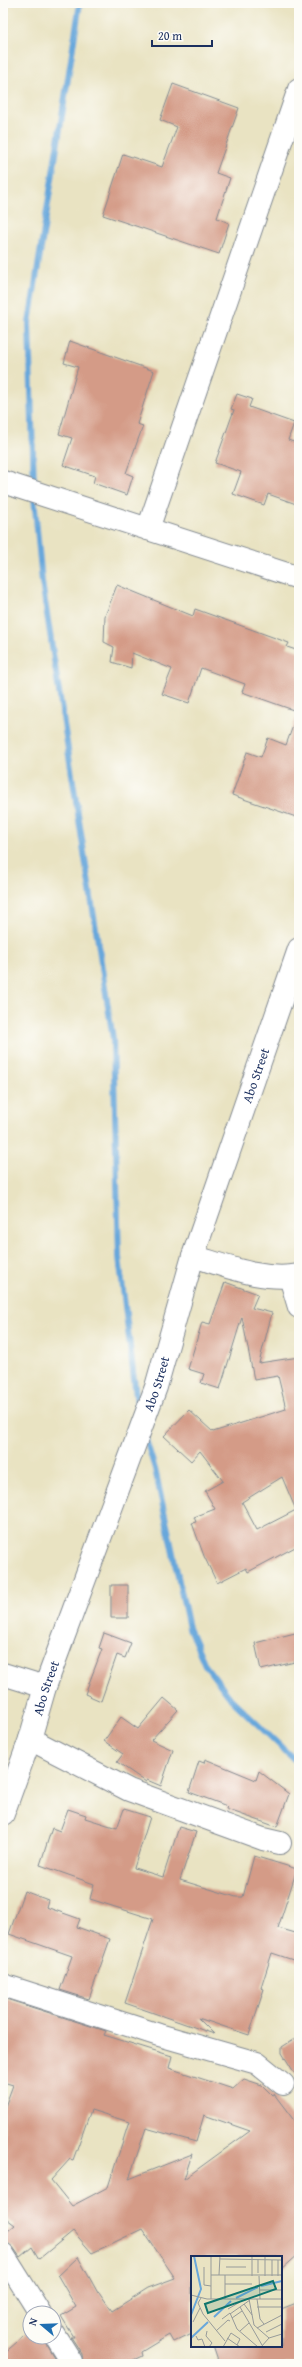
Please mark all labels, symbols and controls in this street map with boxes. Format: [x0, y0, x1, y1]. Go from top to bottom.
scale bar [152, 22, 212, 48]
text: 20 m [158, 27, 182, 44]
street label: Abo Street [238, 1045, 274, 1106]
street label: Abo Street [139, 1354, 174, 1414]
street label: Abo Street [28, 1658, 64, 1718]
inset map [191, 2256, 282, 2347]
north arrow [22, 2305, 62, 2345]
text: N [24, 2315, 42, 2328]

